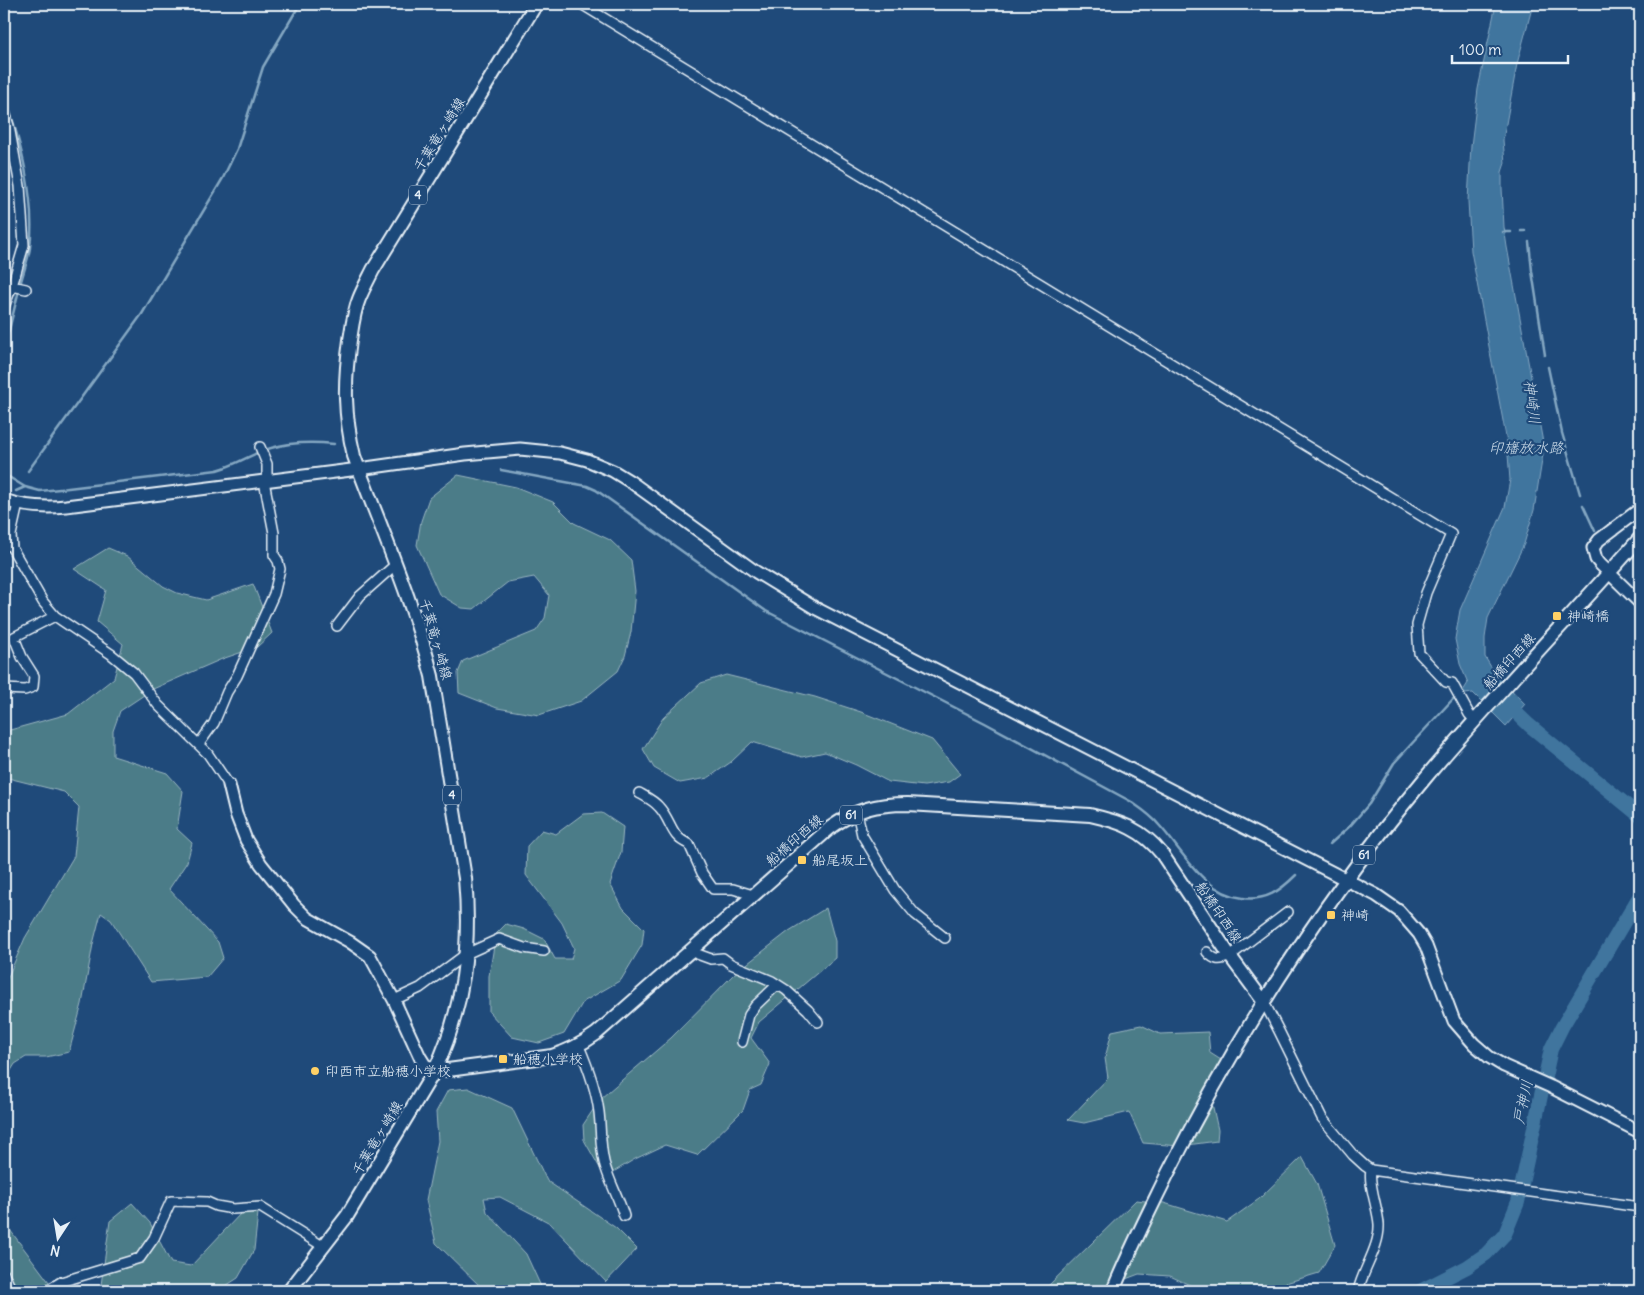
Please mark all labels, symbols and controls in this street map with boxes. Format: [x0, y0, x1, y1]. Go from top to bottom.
scale bar [1452, 32, 1568, 64]
text: 100 m [1459, 40, 1501, 59]
street label: 千葉竜ヶ崎線 [409, 94, 469, 174]
road number: 4 [409, 186, 427, 204]
water label: 神崎川 [1520, 378, 1545, 426]
water label: 印旛放水路 [1488, 438, 1564, 457]
street label: 千葉竜ヶ崎線 [416, 596, 456, 682]
place label: 神崎橋 [1567, 607, 1609, 625]
marker: 神崎橋 [1551, 610, 1563, 622]
street label: 船橋印西線 [1479, 629, 1539, 693]
road number: 4 [443, 786, 461, 804]
road number: 61 [840, 806, 862, 824]
street label: 船橋印西線 [762, 810, 826, 870]
road number: 61 [1353, 846, 1375, 864]
place label: 船尾坂上 [812, 851, 868, 869]
marker: 船尾坂上 [796, 854, 808, 866]
street label: 船橋印西線 [1192, 878, 1246, 946]
place label: 神崎 [1341, 906, 1369, 924]
marker: 神崎 [1325, 909, 1337, 921]
place label: 船穂小学校 [513, 1050, 583, 1068]
marker: 船穂小学校 [497, 1053, 509, 1065]
place label: 印西市立船穂小学校 [325, 1062, 451, 1080]
marker: 印西市立船穂小学校 [309, 1065, 321, 1077]
water label: 戸神川 [1509, 1078, 1536, 1126]
street label: 千葉竜ヶ崎線 [348, 1097, 406, 1179]
north arrow [32, 1212, 82, 1262]
text: N [49, 1241, 62, 1261]

